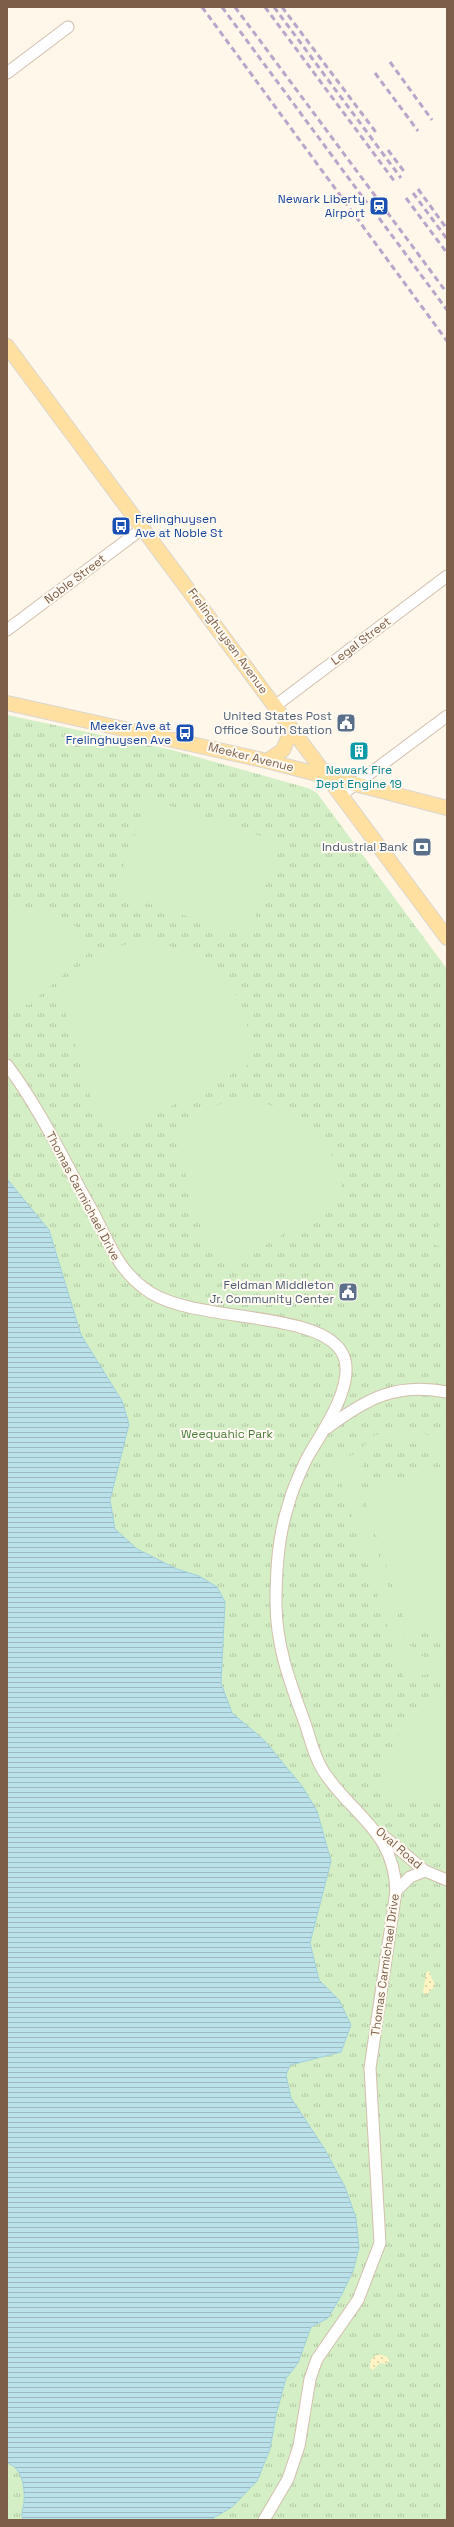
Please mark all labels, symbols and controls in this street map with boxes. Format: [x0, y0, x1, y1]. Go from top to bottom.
place label: Newark Liberty Airport [278, 191, 365, 221]
station icon: Newark Liberty Airport [368, 195, 390, 217]
place label: Frelinghuysen Ave at Noble St [135, 511, 223, 541]
bus stop icon: Frelinghuysen Ave at Noble St [110, 515, 132, 537]
street label: Noble Street [41, 551, 109, 607]
street label: Frelinghuysen Avenue [184, 585, 272, 697]
street label: Legal Street [328, 613, 394, 669]
place label: United States Post Office South Station [214, 708, 332, 738]
public building icon: United States Post Office South Station [335, 712, 357, 734]
place label: Meeker Ave at Frelinghuysen Ave [66, 718, 171, 748]
bus stop icon: Meeker Ave at Frelinghuysen Ave [174, 722, 196, 744]
street label: Meeker Avenue [207, 739, 295, 775]
building icon: Newark Fire Dept Engine 19 [348, 740, 370, 762]
place label: Newark Fire Dept Engine 19 [316, 762, 402, 792]
bank icon: Industrial Bank [411, 836, 433, 858]
place label: Industrial Bank [322, 839, 409, 855]
street label: Thomas Carmichael Drive [42, 1129, 124, 1263]
place label: Feldman Middleton Jr. Community Center [210, 1277, 334, 1307]
public building icon: Feldman Middleton Jr. Community Center [337, 1281, 359, 1303]
park label: Weequahic Park [181, 1426, 274, 1442]
street label: Oval Road [372, 1823, 426, 1873]
street label: Thomas Carmichael Drive [367, 1893, 403, 2037]

